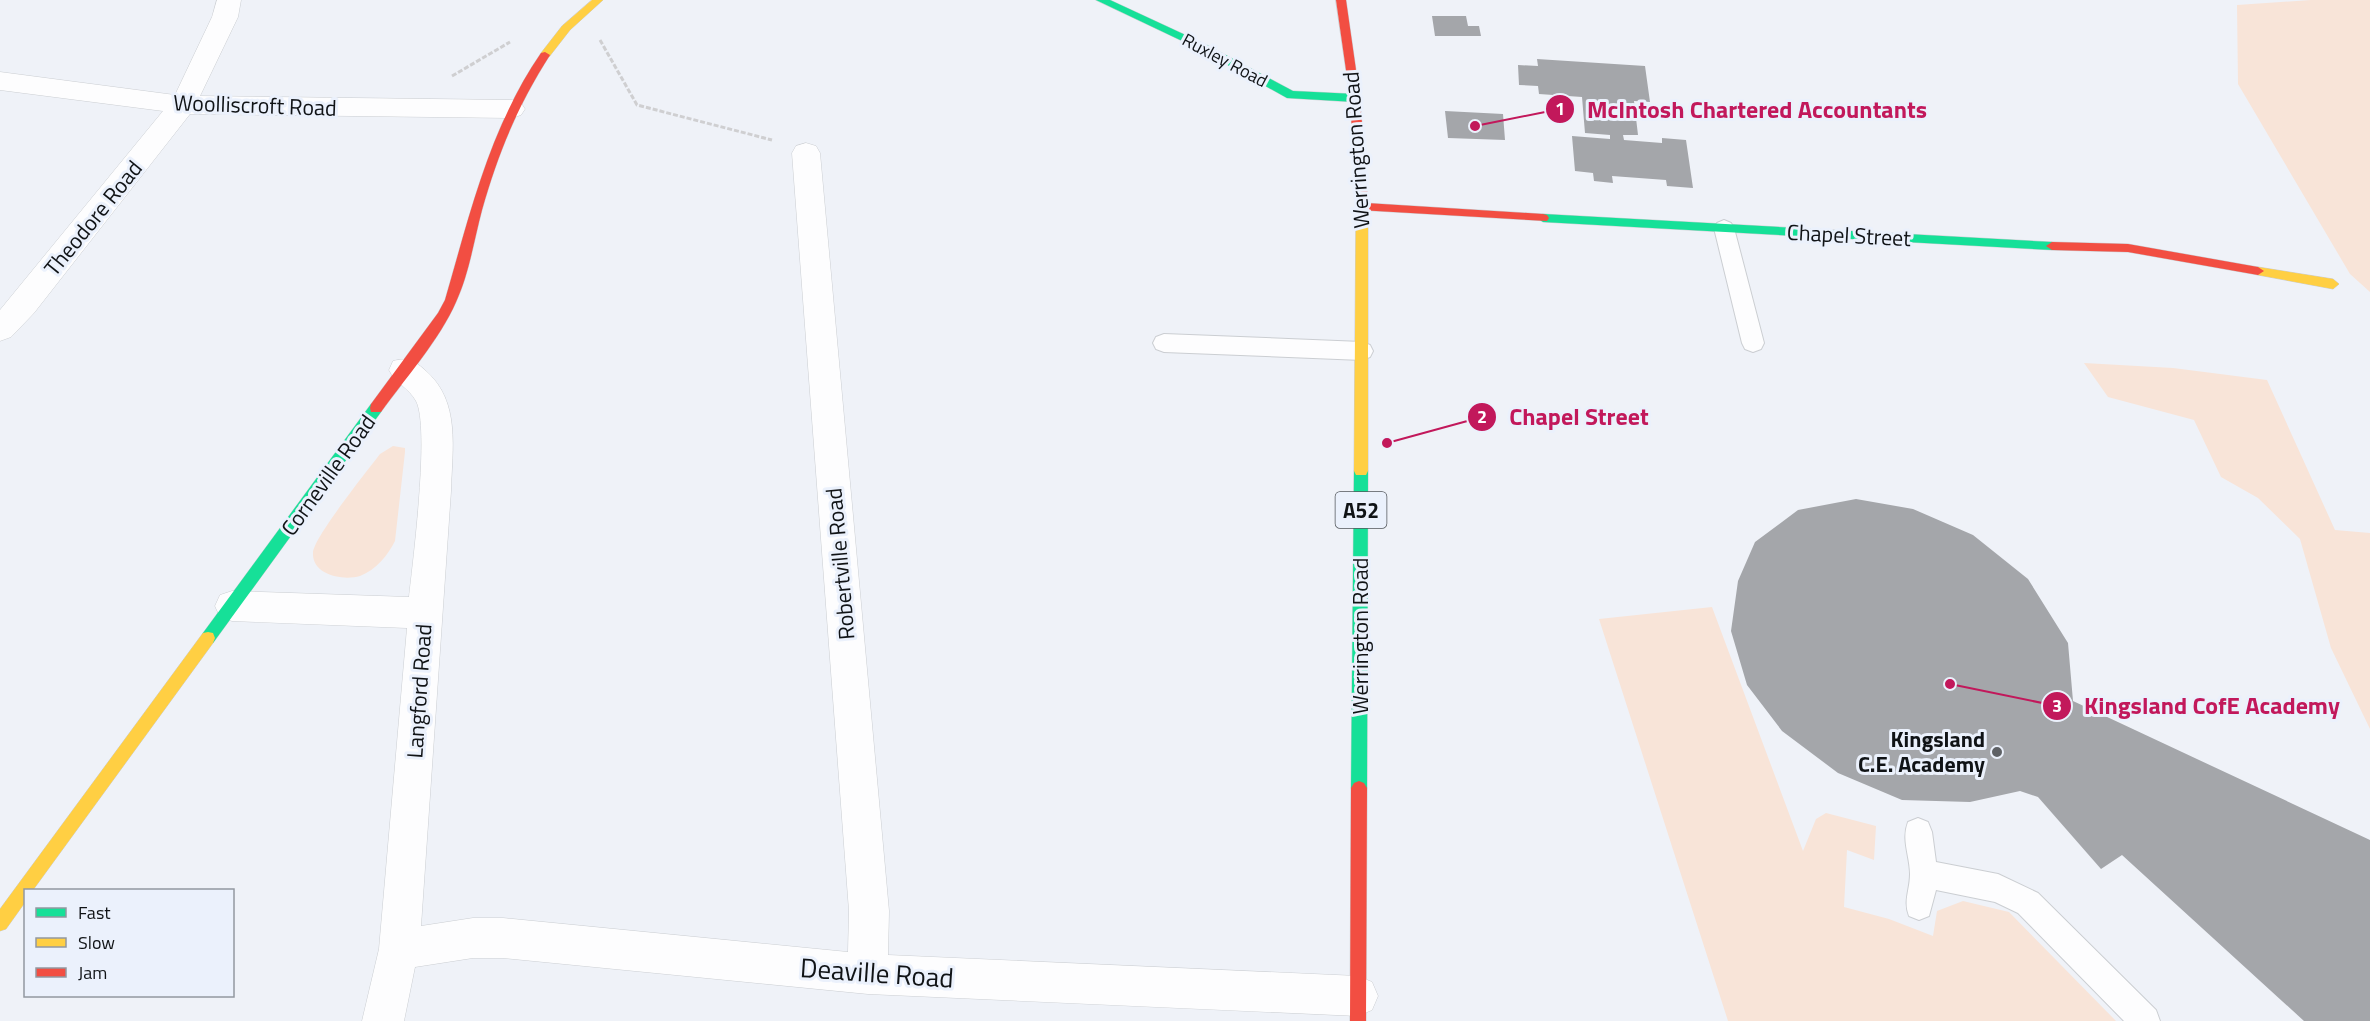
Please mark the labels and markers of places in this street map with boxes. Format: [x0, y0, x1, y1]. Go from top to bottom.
callout: McIntosh Chartered Accountants [1545, 88, 1939, 130]
callout: Chapel Street [1467, 396, 1661, 438]
callout: Kingsland CofE Academy [2042, 685, 2352, 727]
place label: Kingsland C.E. Academy [1858, 722, 1985, 781]
marker: Kingsland C.E. Academy [1990, 745, 2004, 759]

